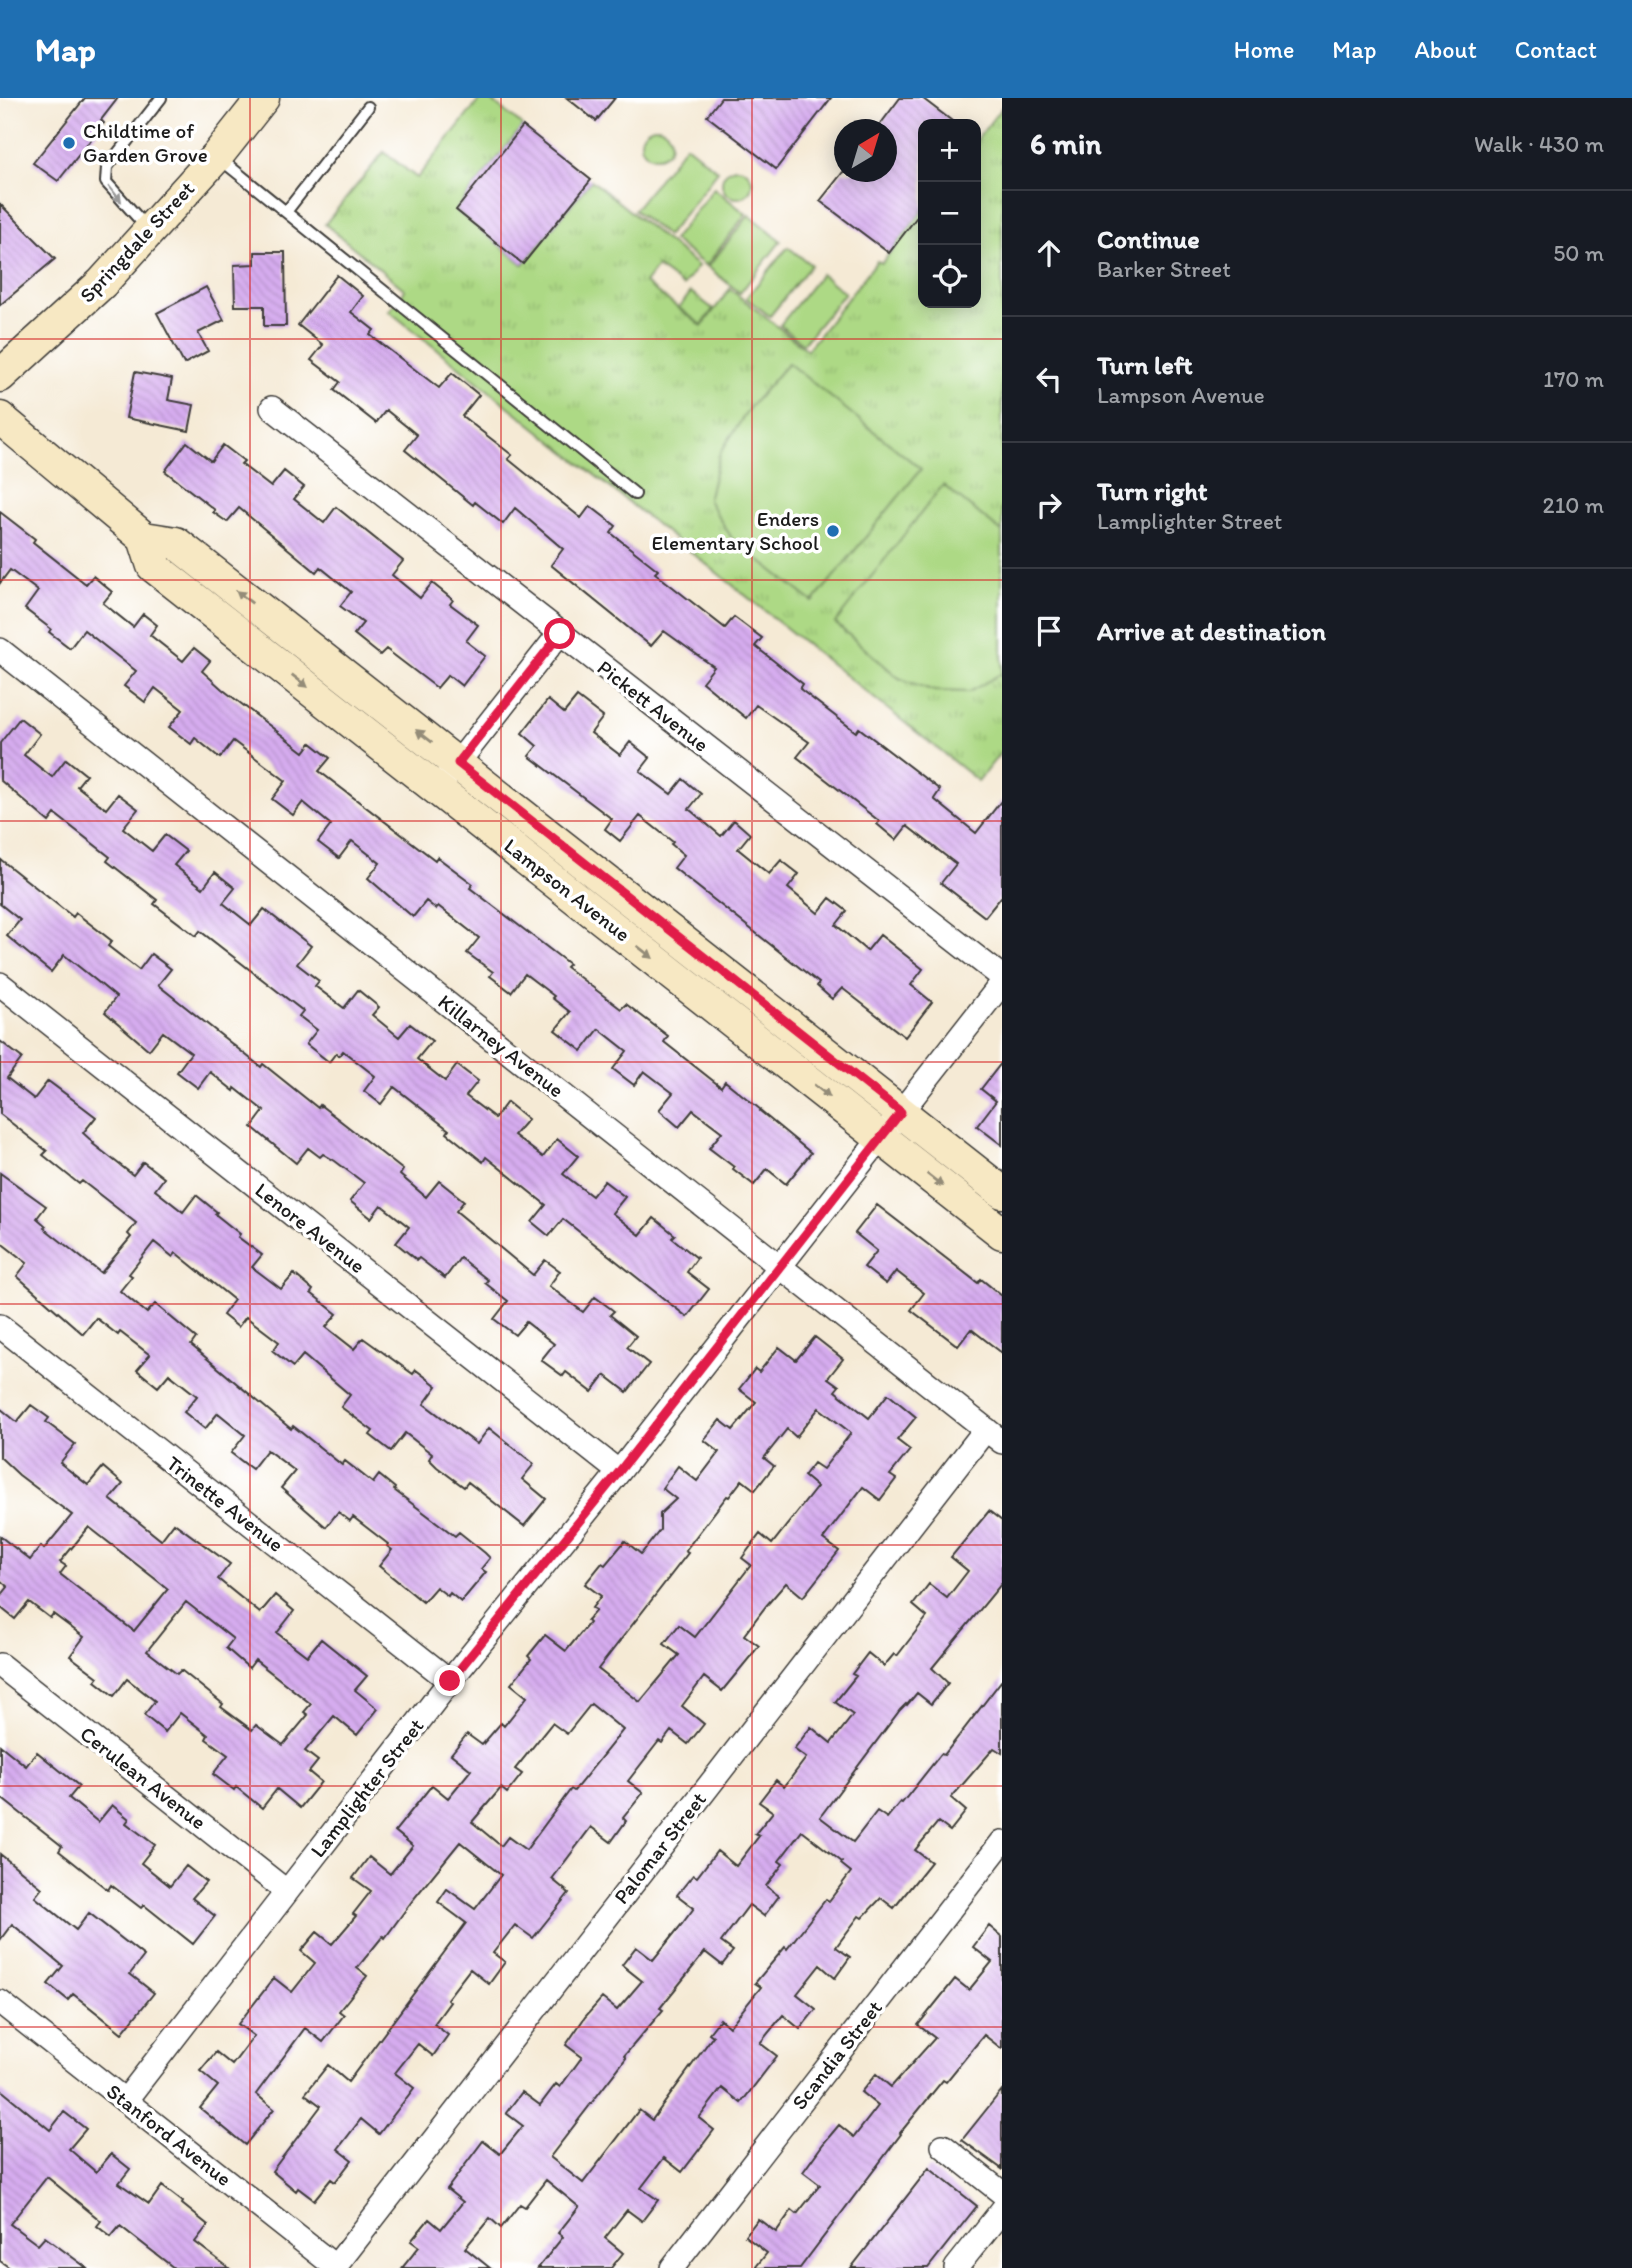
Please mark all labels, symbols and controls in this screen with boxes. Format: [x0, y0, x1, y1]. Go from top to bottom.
text: Map [35, 30, 96, 69]
text: Home [1234, 35, 1294, 64]
text: Map [1332, 35, 1376, 64]
text: About [1414, 35, 1477, 64]
text: Contact [1515, 35, 1597, 64]
place label: Childtime of Garden Grove [83, 118, 208, 167]
north arrow [834, 119, 897, 182]
map controls [918, 119, 981, 308]
button: + [918, 119, 981, 182]
text: 6 min [1030, 125, 1102, 162]
text: Walk · 430 m [1474, 130, 1604, 158]
marker: Childtime of Garden Grove [61, 135, 77, 151]
street label: Springdale Street [74, 176, 199, 308]
button: − [918, 182, 981, 245]
one-way arrow [108, 184, 123, 202]
text: Continue [1097, 223, 1200, 255]
icon: ahead [1030, 234, 1068, 272]
text: 50 m [1553, 239, 1604, 267]
button: locate [918, 245, 981, 308]
text: Barker Street [1097, 255, 1231, 283]
text: Turn left [1097, 349, 1193, 381]
icon: left [1030, 360, 1068, 398]
text: 170 m [1543, 365, 1604, 393]
text: Lampson Avenue [1097, 381, 1265, 409]
text: Turn right [1097, 475, 1208, 507]
icon: right [1030, 486, 1068, 524]
text: 210 m [1543, 491, 1604, 519]
place label: Enders Elementary School [652, 506, 819, 555]
text: Lamplighter Street [1097, 507, 1282, 535]
marker: Enders Elementary School [825, 523, 841, 539]
one-way arrow [236, 589, 254, 604]
icon: arrive [1030, 612, 1068, 650]
text: Arrive at destination [1097, 615, 1326, 647]
route start [544, 618, 575, 649]
street label: Pickett Avenue [593, 654, 714, 757]
one-way arrow [290, 673, 308, 688]
one-way arrow [415, 730, 433, 744]
street label: Lampson Avenue [499, 833, 635, 947]
one-way arrow [637, 944, 654, 959]
street label: Killarney Avenue [434, 989, 569, 1102]
one-way arrow [812, 1084, 830, 1099]
one-way arrow [926, 1172, 943, 1187]
street label: Lenore Avenue [250, 1177, 370, 1278]
street label: Trinette Avenue [162, 1450, 289, 1557]
route end [434, 1665, 465, 1696]
street label: Lamplighter Street [305, 1713, 429, 1862]
street label: Cerulean Avenue [75, 1721, 211, 1834]
street label: Palomar Street [608, 1787, 711, 1909]
street label: Scandia Street [786, 1995, 887, 2114]
street label: Stanford Avenue [102, 2078, 237, 2191]

